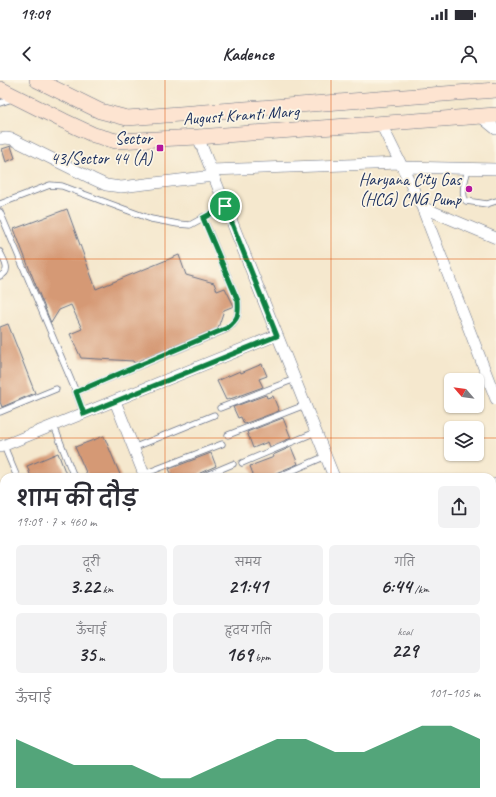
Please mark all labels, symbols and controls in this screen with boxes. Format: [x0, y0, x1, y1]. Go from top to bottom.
text: 19:09 [20, 5, 50, 24]
icon: back [16, 43, 38, 65]
text: Kadence [223, 43, 273, 65]
icon: person [458, 43, 480, 65]
street label: August Kranti Marg [182, 100, 301, 130]
place label: Sector 43/Sector 44 (A) [51, 128, 154, 169]
marker: Sector 43/Sector 44 (A) [155, 143, 165, 153]
place label: Haryana City Gas (HCG) CNG Pump [359, 169, 463, 210]
marker: Haryana City Gas (HCG) CNG Pump [464, 184, 474, 194]
pin [208, 189, 242, 223]
icon: arrive [214, 195, 236, 217]
north arrow [444, 373, 484, 413]
map controls [444, 373, 484, 461]
button: layers [444, 421, 484, 461]
text: शाम की दौड़ [16, 485, 138, 513]
button: share [438, 486, 480, 528]
text: 19:09 · 7 × 460 m [16, 514, 97, 530]
text: दूरी [83, 555, 100, 569]
text: समय [235, 555, 261, 569]
text: गति [395, 555, 415, 569]
text: 3.22 [69, 574, 100, 599]
text: 21:41 [228, 574, 268, 599]
text: 6:44 [380, 574, 412, 599]
text: km [100, 582, 114, 596]
text: /km [412, 582, 429, 596]
text: ऊँचाई [77, 623, 106, 637]
text: हृदय गति [225, 623, 271, 637]
text: kcal [397, 624, 412, 638]
text: 229 [391, 638, 418, 663]
text: 35 [78, 642, 96, 667]
text: 169 [226, 642, 253, 667]
text: m [96, 650, 105, 664]
text: bpm [253, 650, 270, 664]
text: 101–105 m [429, 685, 480, 701]
text: ऊँचाई [16, 690, 51, 706]

